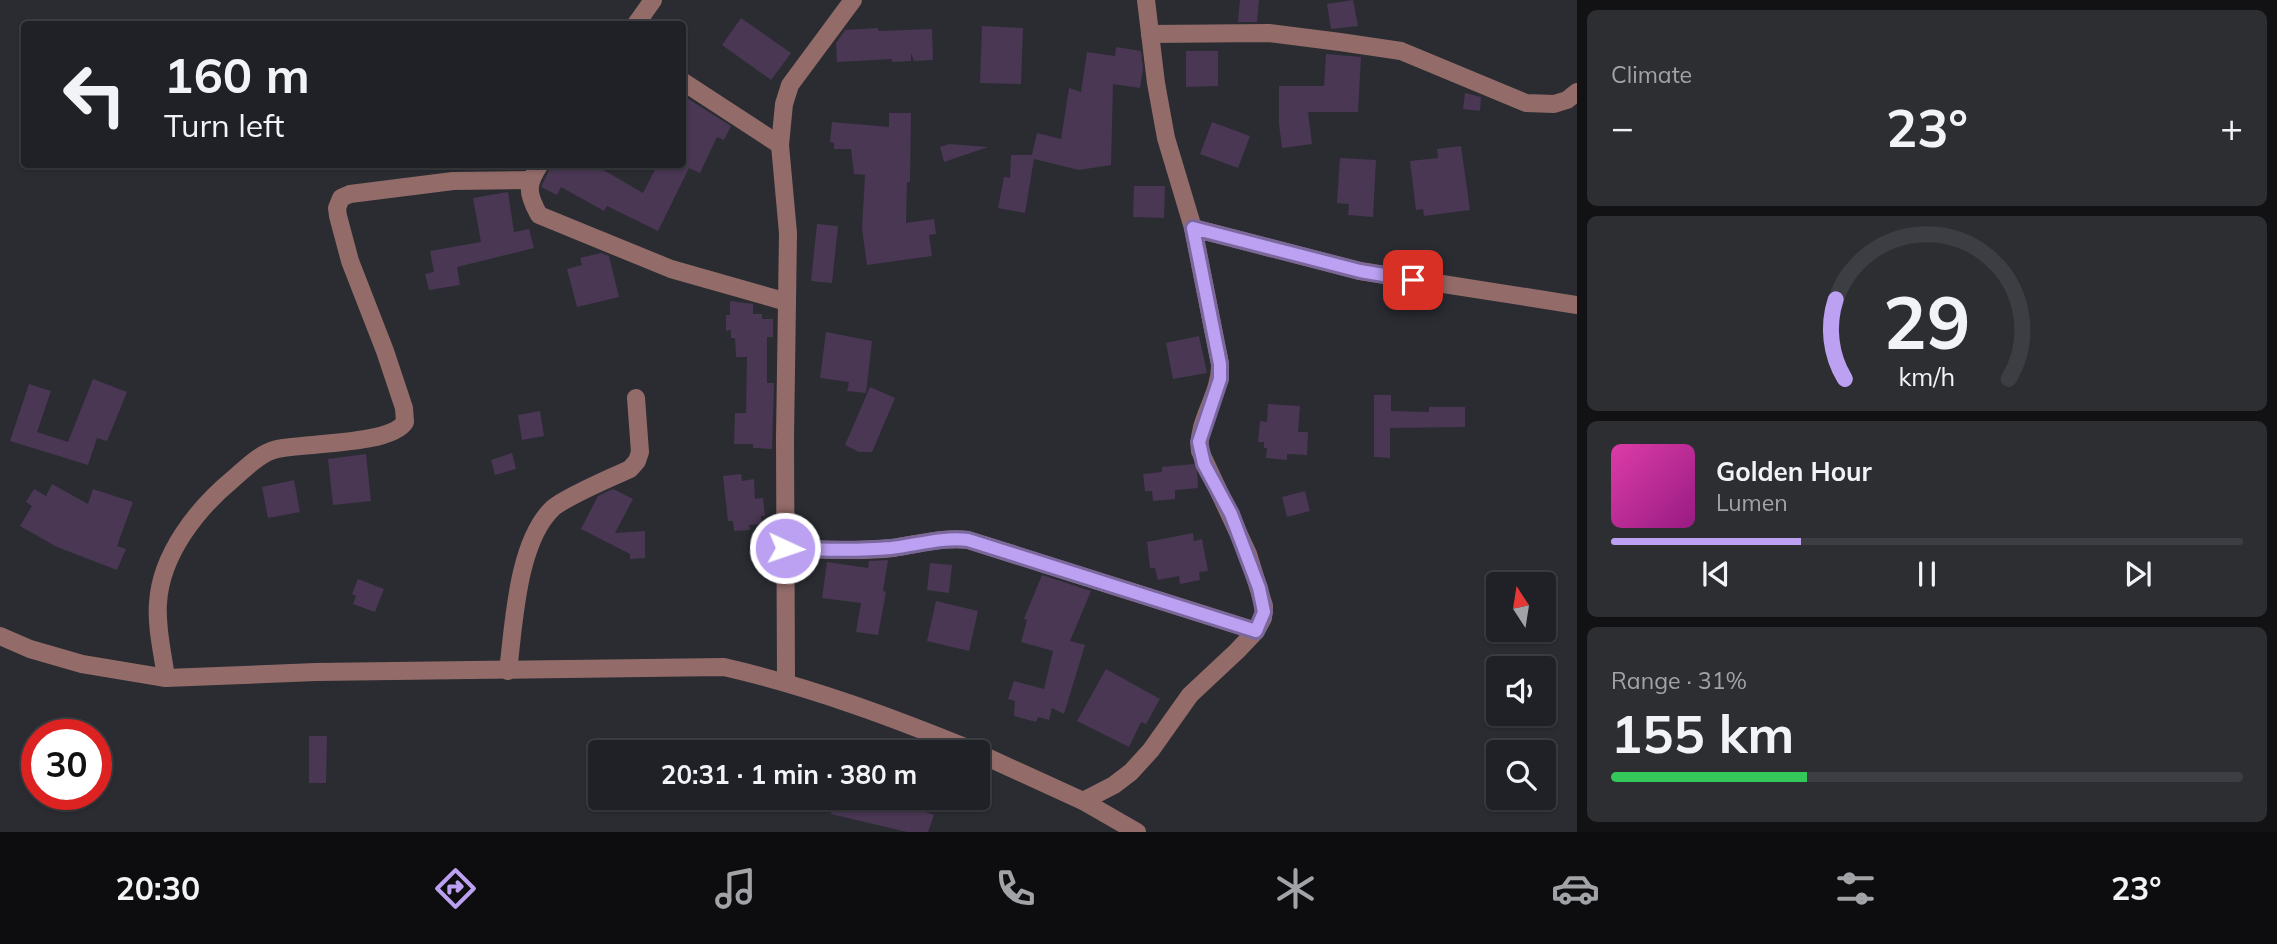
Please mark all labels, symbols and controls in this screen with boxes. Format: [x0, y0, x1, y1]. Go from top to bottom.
text: 160 m [164, 44, 310, 105]
icon: left [49, 49, 140, 140]
text: Climate [1611, 60, 1692, 89]
text: 23° [1886, 95, 1968, 160]
text: − [1611, 103, 1634, 151]
text: + [2220, 103, 2243, 151]
text: Turn left [164, 105, 284, 145]
pin [1383, 250, 1443, 310]
icon: arrive [1394, 261, 1432, 299]
text: 29 [1883, 277, 1971, 368]
text: km/h [1899, 361, 1955, 392]
text: Golden Hour [1716, 455, 1872, 488]
text: Lumen [1716, 488, 1788, 517]
position arrow [748, 511, 822, 585]
icon: previous [1697, 555, 1735, 593]
icon: pause [1908, 555, 1946, 593]
icon: next [2119, 555, 2157, 593]
north arrow [1486, 572, 1556, 642]
map controls [1486, 572, 1556, 810]
button: sound [1486, 656, 1556, 726]
text: Range · 31% [1611, 666, 1747, 695]
text: 155 km [1611, 701, 1794, 766]
speed limit sign: 30 [21, 719, 112, 810]
button: search [1486, 740, 1556, 810]
text: 20:31 · 1 min · 380 m [661, 758, 917, 791]
icon: directions [431, 864, 480, 913]
icon: music [711, 864, 760, 913]
icon: phone [991, 864, 1040, 913]
icon: climate [1271, 864, 1320, 913]
icon: car [1551, 864, 1600, 913]
icon: filters [1831, 864, 1880, 913]
text: 20:30 [115, 868, 200, 908]
text: 23° [2111, 868, 2161, 908]

